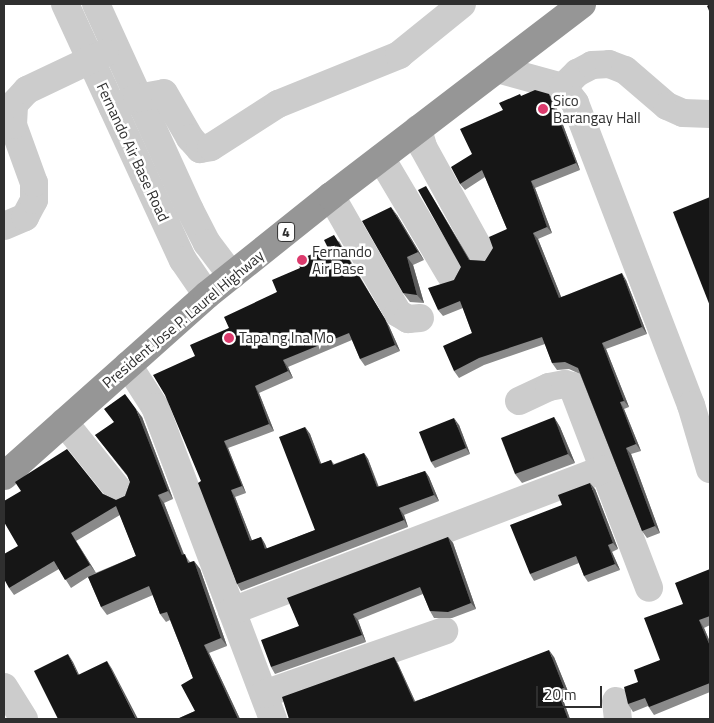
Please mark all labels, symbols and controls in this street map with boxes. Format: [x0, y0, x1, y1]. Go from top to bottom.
street label: Fernando Air Base Road [93, 80, 173, 224]
place label: Sico Barangay Hall [553, 91, 641, 126]
marker: Sico Barangay Hall [537, 103, 549, 115]
road number: 4 [276, 220, 296, 243]
place label: Fernando Air Base [312, 242, 372, 277]
street label: President Jose P. Laurel Highway [99, 246, 267, 392]
marker: Fernando Air Base [296, 254, 308, 266]
place label: Tapa ng Ina Mo [239, 329, 334, 347]
marker: Tapa ng Ina Mo [223, 332, 235, 344]
scale bar [539, 676, 605, 708]
text: 20 m [544, 683, 577, 706]

